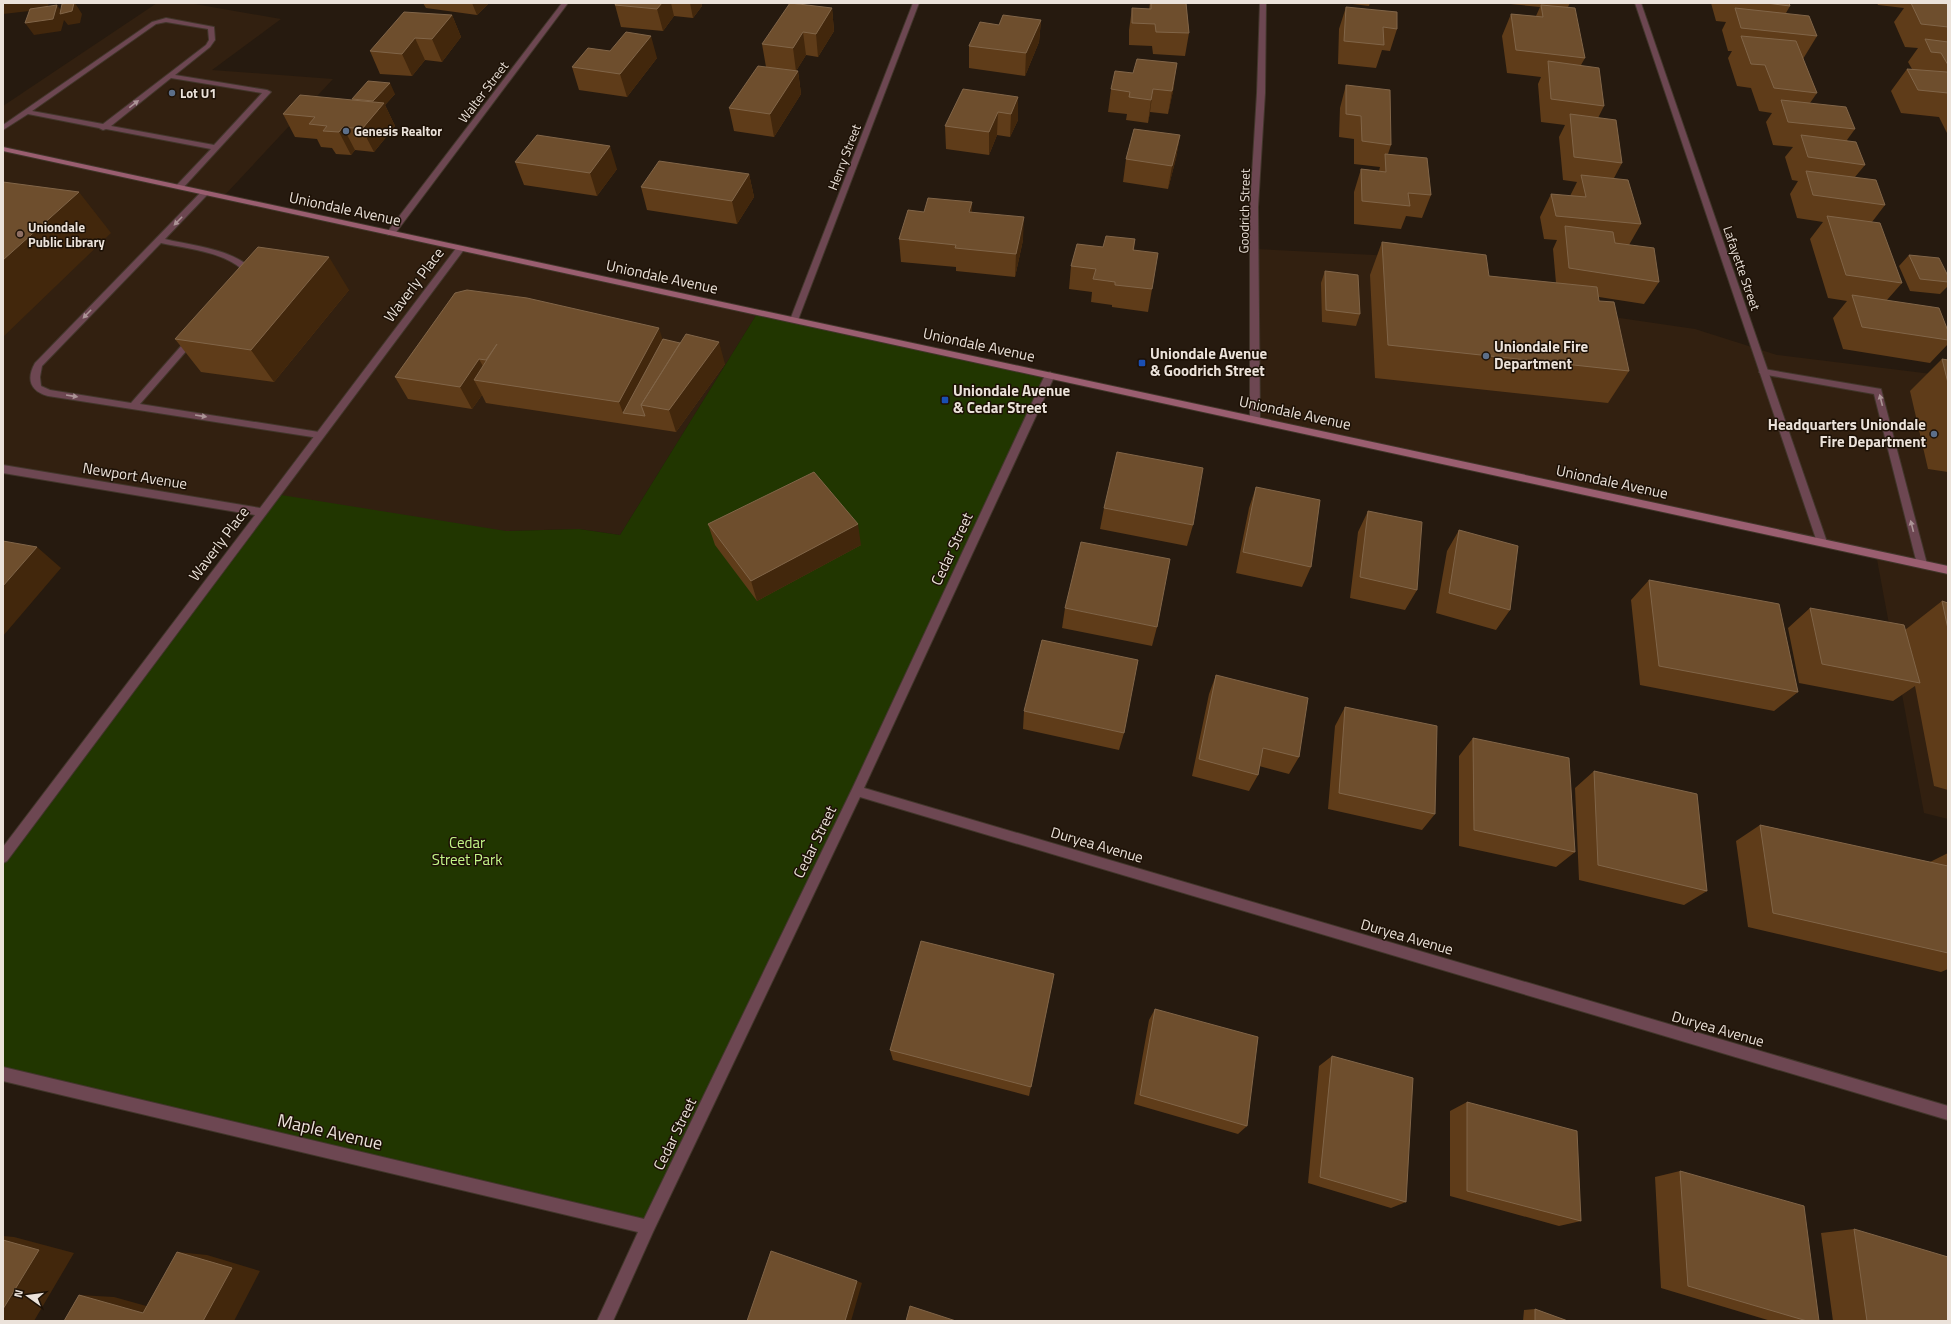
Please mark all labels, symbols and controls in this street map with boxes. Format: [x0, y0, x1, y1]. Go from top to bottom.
street label: Walter Street [453, 57, 513, 127]
place label: Lot U1 [180, 83, 216, 103]
marker: Lot U1 [167, 88, 177, 98]
one-way arrow [128, 99, 139, 108]
place label: Genesis Realtor [354, 121, 442, 141]
street label: Henry Street [822, 121, 866, 193]
marker: Genesis Realtor [341, 126, 351, 136]
street label: Goodrich Street [1233, 168, 1255, 254]
street label: Uniondale Avenue [287, 185, 403, 232]
one-way arrow [173, 216, 182, 226]
place label: Uniondale Public Library [28, 217, 105, 252]
street label: Lafayette Street [1718, 223, 1766, 313]
marker: Uniondale Public Library [15, 229, 25, 239]
street label: Waverly Place [378, 243, 449, 327]
street label: Uniondale Avenue [604, 253, 720, 300]
one-way arrow [82, 309, 92, 319]
street label: Uniondale Avenue [921, 321, 1037, 368]
place label: Uniondale Fire Department [1494, 335, 1588, 375]
place label: Uniondale Avenue & Goodrich Street [1150, 342, 1268, 382]
marker: Uniondale Fire Department [1481, 351, 1491, 361]
marker: Uniondale Avenue & Goodrich Street [1137, 358, 1147, 368]
place label: Uniondale Avenue & Cedar Street [953, 379, 1071, 419]
street label: Uniondale Avenue [1237, 389, 1353, 436]
one-way arrow [66, 393, 78, 399]
one-way arrow [1877, 394, 1883, 406]
marker: Uniondale Avenue & Cedar Street [940, 395, 950, 405]
place label: Headquarters Uniondale Fire Department [1768, 413, 1927, 453]
one-way arrow [195, 414, 207, 420]
marker: Headquarters Uniondale Fire Department [1929, 429, 1939, 439]
street label: Newport Avenue [81, 456, 189, 495]
street label: Uniondale Avenue [1554, 458, 1670, 505]
street label: Waverly Place [183, 502, 254, 586]
street label: Cedar Street [925, 508, 979, 589]
one-way arrow [1909, 520, 1915, 532]
street label: Cedar Street [787, 801, 842, 882]
street label: Duryea Avenue [1048, 820, 1146, 869]
park label: Cedar Street Park [432, 831, 502, 871]
street label: Duryea Avenue [1358, 912, 1456, 961]
street label: Duryea Avenue [1669, 1004, 1767, 1053]
street label: Cedar Street [647, 1093, 702, 1174]
street label: Maple Avenue [275, 1106, 385, 1157]
north arrow [8, 1276, 48, 1316]
text: N [10, 1288, 27, 1299]

